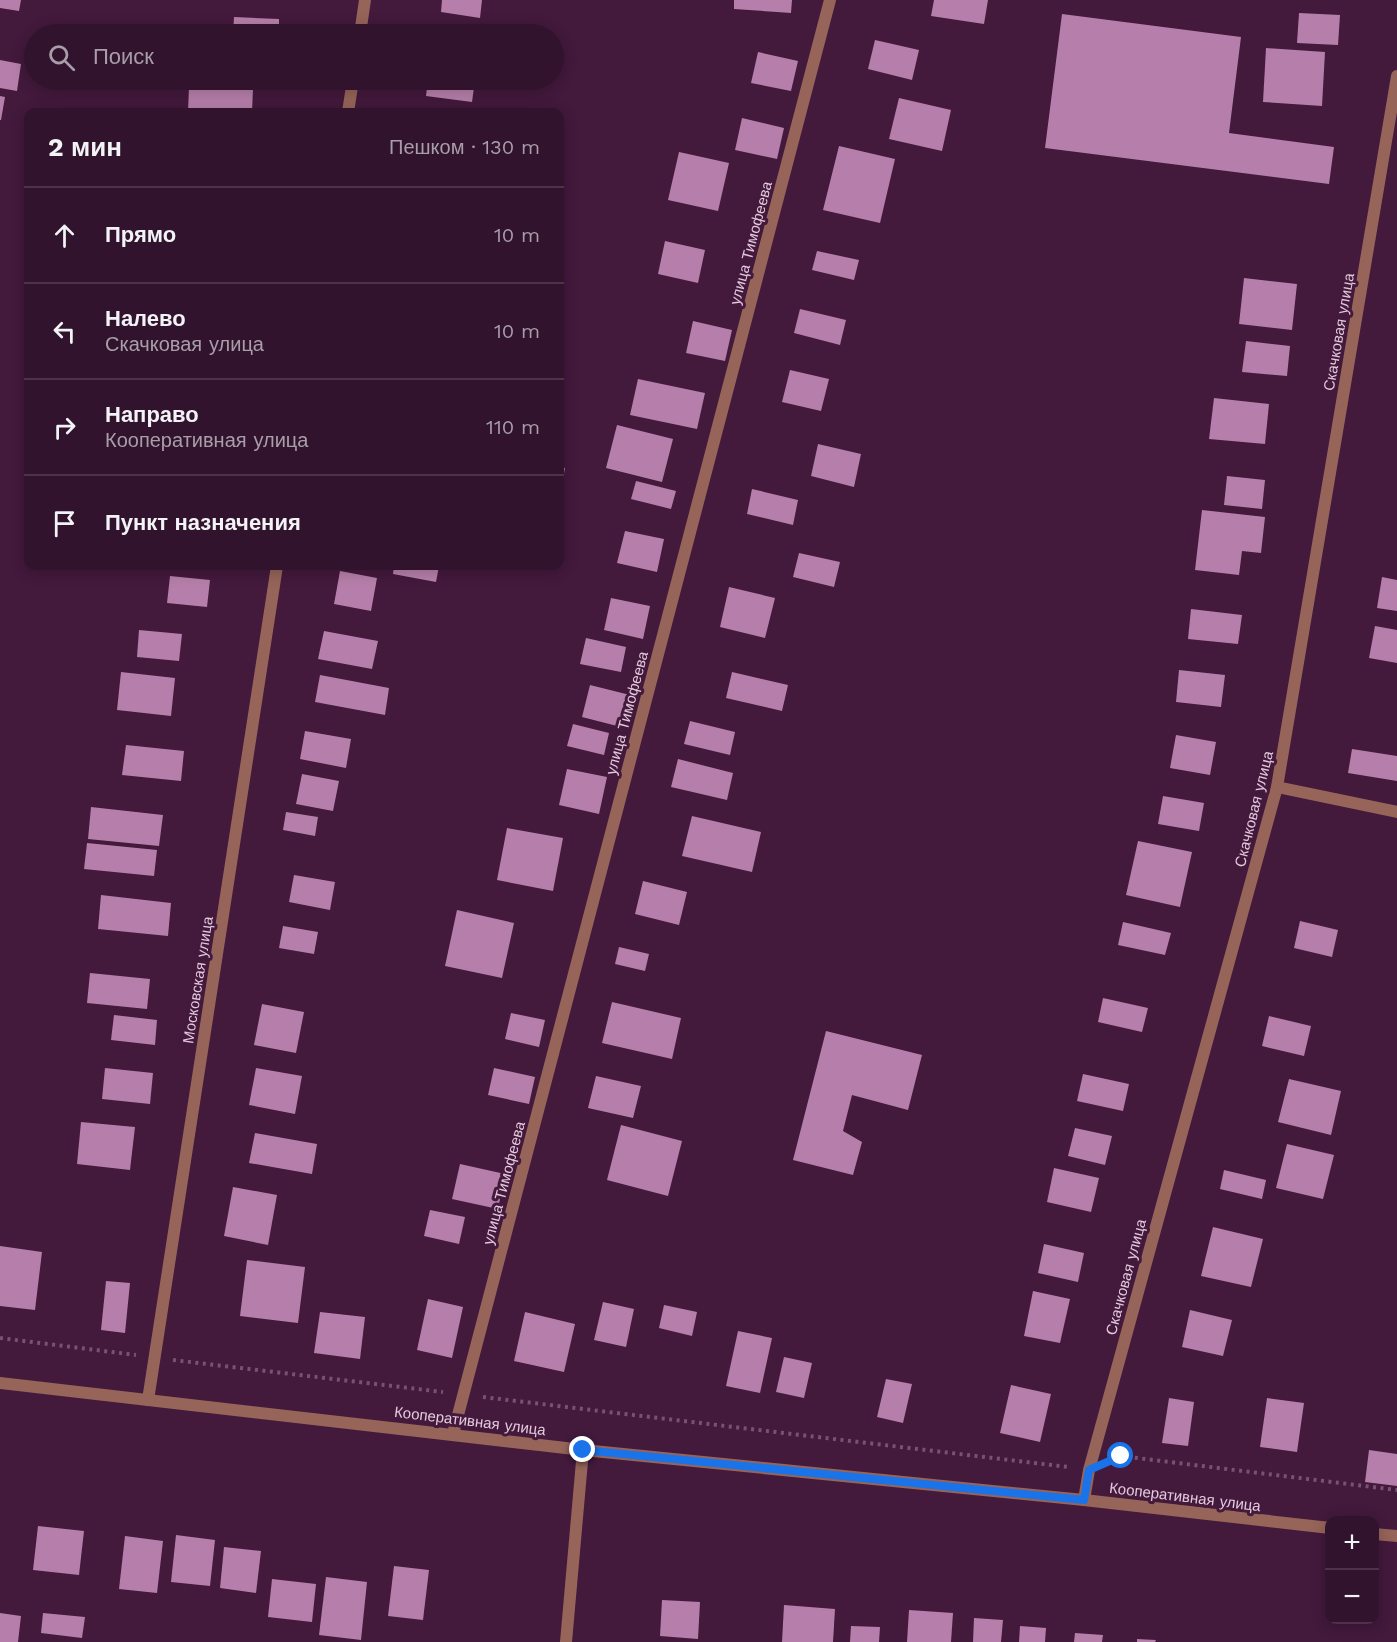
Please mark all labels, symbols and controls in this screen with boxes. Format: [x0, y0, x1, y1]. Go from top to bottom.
search box [24, 24, 564, 90]
icon: search [45, 41, 78, 74]
text: Поиск [93, 44, 154, 69]
text: 2 мин [48, 132, 122, 162]
text: Пешком · 130 m [389, 135, 540, 159]
street label: улица Тимофеева [726, 179, 776, 307]
icon: ahead [48, 219, 81, 252]
text: Прямо [105, 222, 176, 247]
text: 10 m [494, 223, 540, 247]
street label: Скачковая улица [1320, 271, 1358, 392]
text: Налево [105, 306, 186, 331]
icon: left [48, 315, 81, 348]
text: 10 m [494, 319, 540, 343]
text: Скачковая улица [105, 332, 264, 356]
text: Направо [105, 402, 199, 427]
icon: right [48, 411, 81, 444]
text: 110 m [486, 415, 540, 439]
text: Кооперативная улица [105, 428, 308, 452]
icon: arrive [48, 507, 81, 540]
text: Пункт назначения [105, 510, 301, 535]
street label: улица Тимофеева [602, 649, 652, 777]
street label: Скачковая улица [1231, 748, 1277, 869]
street label: Московская улица [179, 914, 217, 1045]
street label: улица Тимофеева [479, 1119, 529, 1247]
street label: Скачковая улица [1102, 1216, 1150, 1337]
street label: Кооперативная улица [393, 1403, 547, 1439]
route end [569, 1436, 595, 1462]
route start [1107, 1442, 1133, 1468]
street label: Кооперативная улица [1108, 1479, 1262, 1515]
map controls [1325, 1516, 1379, 1624]
button: + [1325, 1516, 1379, 1570]
button: − [1325, 1570, 1379, 1624]

